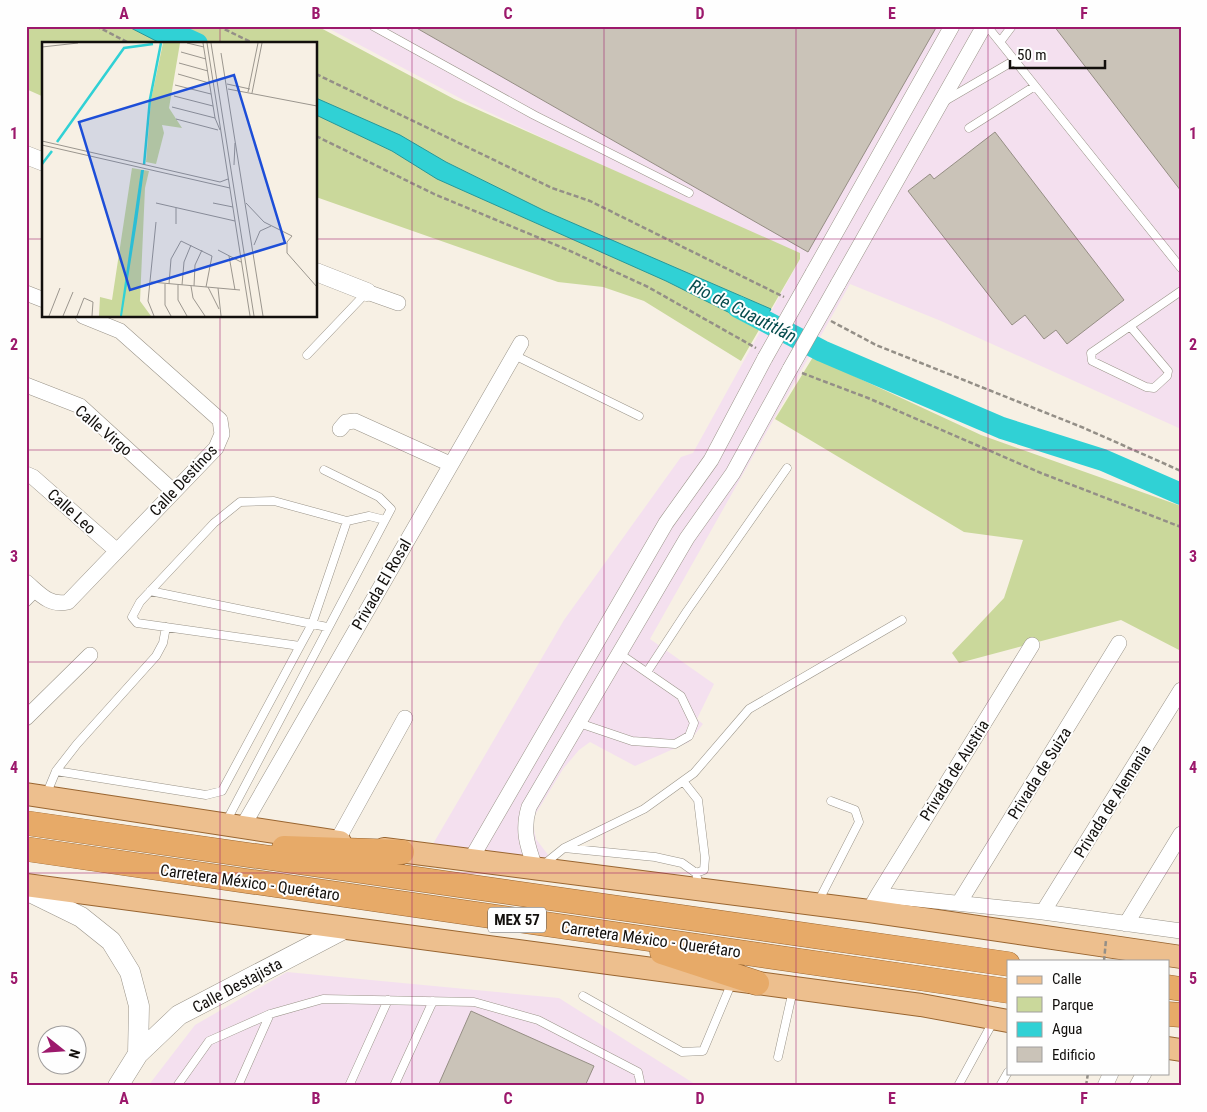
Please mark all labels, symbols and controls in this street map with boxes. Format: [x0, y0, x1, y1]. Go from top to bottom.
text: A [119, 4, 129, 23]
text: B [312, 4, 321, 23]
text: C [503, 4, 513, 23]
text: D [695, 4, 705, 23]
text: E [888, 4, 896, 23]
text: F [1080, 4, 1088, 23]
scale bar [1010, 38, 1104, 70]
inset map [42, 42, 318, 318]
text: 50 m [1017, 46, 1047, 64]
text: 1 [10, 124, 18, 143]
text: 1 [1189, 124, 1197, 143]
water label: Rio de Cuautitlán [686, 275, 800, 347]
text: 2 [10, 335, 18, 354]
text: 2 [1189, 335, 1197, 354]
street label: Calle Virgo [71, 401, 136, 460]
street label: Calle Destinos [145, 441, 221, 520]
street label: Calle Leo [44, 485, 100, 538]
street label: Privada El Rosal [348, 536, 415, 633]
text: 3 [10, 547, 18, 566]
text: 3 [1189, 547, 1197, 566]
street label: Privada de Austria [916, 716, 993, 824]
street label: Privada de Suiza [1004, 724, 1075, 823]
street label: Privada de Alemania [1070, 741, 1155, 861]
text: 4 [10, 758, 18, 777]
text: 4 [1189, 758, 1197, 777]
street label: Carretera México - Querétaro [159, 860, 341, 905]
road number: MEX 57 [488, 908, 546, 932]
street label: Carretera México - Querétaro [560, 917, 742, 962]
street label: Calle Destajista [189, 954, 285, 1017]
legend [1007, 960, 1170, 1074]
text: 5 [10, 969, 18, 988]
text: 5 [1189, 969, 1197, 988]
text: Calle [1052, 970, 1082, 988]
text: Parque [1052, 996, 1094, 1014]
text: Agua [1052, 1020, 1082, 1038]
north arrow [38, 1024, 88, 1074]
text: Edificio [1052, 1046, 1095, 1064]
text: N [66, 1047, 83, 1060]
text: A [119, 1089, 129, 1108]
text: B [312, 1089, 321, 1108]
text: C [503, 1089, 513, 1108]
text: D [695, 1089, 705, 1108]
text: E [888, 1089, 896, 1108]
text: F [1080, 1089, 1088, 1108]

